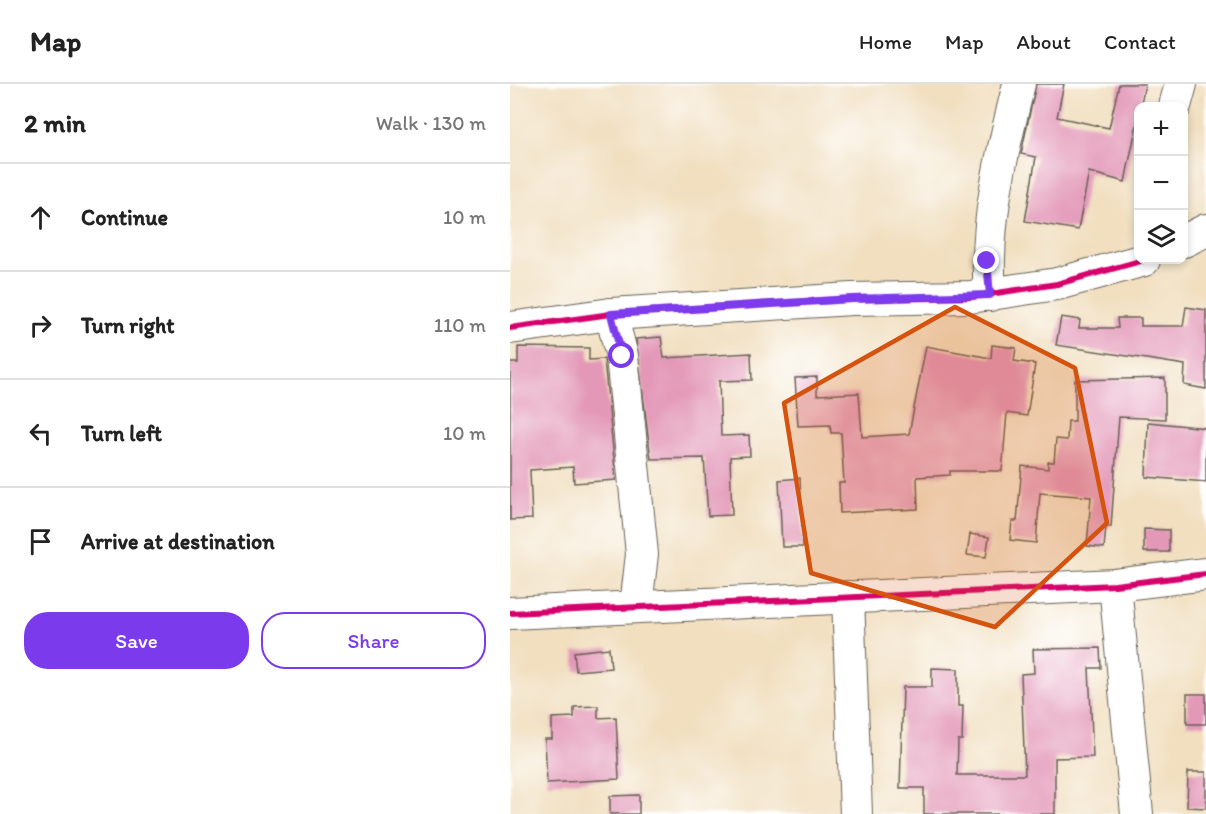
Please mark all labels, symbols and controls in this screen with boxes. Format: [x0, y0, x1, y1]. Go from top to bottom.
text: Map [30, 24, 81, 58]
text: Home [859, 29, 912, 54]
text: Map [945, 29, 984, 54]
text: About [1017, 29, 1071, 54]
text: Contact [1104, 29, 1176, 54]
map controls [1134, 102, 1188, 264]
button: + [1134, 102, 1188, 156]
text: 2 min [24, 107, 86, 139]
text: Walk · 130 m [376, 111, 486, 135]
button: − [1134, 156, 1188, 210]
icon: ahead [24, 201, 57, 234]
text: Continue [81, 204, 168, 231]
text: 10 m [443, 205, 486, 229]
button: layers [1134, 210, 1188, 264]
route end [973, 247, 999, 273]
icon: right [24, 309, 57, 342]
text: Turn right [81, 312, 175, 339]
text: 110 m [434, 313, 486, 337]
route start [608, 342, 634, 368]
icon: left [24, 417, 57, 450]
text: Turn left [81, 420, 162, 447]
text: 10 m [443, 421, 486, 445]
icon: arrive [24, 525, 57, 558]
text: Arrive at destination [81, 528, 275, 555]
button: Save [24, 612, 249, 669]
button: Share [261, 612, 486, 669]

